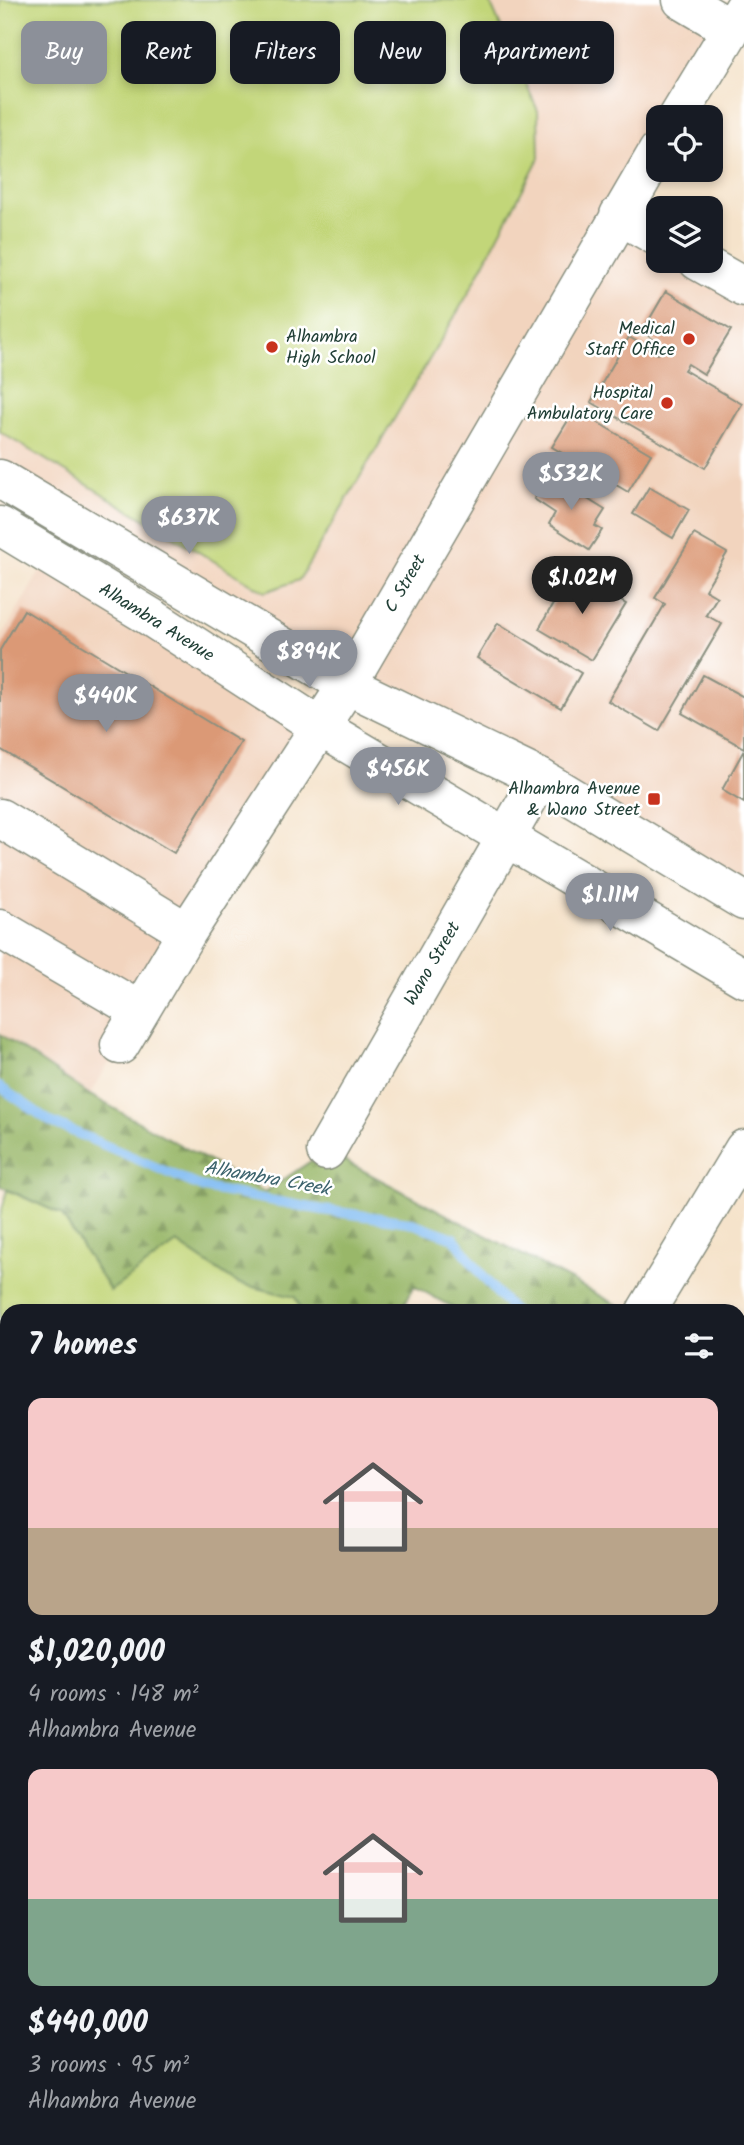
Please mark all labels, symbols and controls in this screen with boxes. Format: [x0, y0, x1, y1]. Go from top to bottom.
chip: Buy [21, 21, 107, 84]
chip: Rent [121, 21, 216, 84]
chip: Filters [230, 21, 340, 84]
chip: New [354, 21, 446, 84]
chip: Apartment [460, 21, 614, 84]
map controls [646, 105, 723, 273]
button: locate [646, 105, 723, 182]
button: layers [646, 196, 723, 273]
place label: Medical Staff Office [586, 315, 676, 365]
place label: Alhambra High School [286, 323, 376, 373]
marker: Medical Staff Office [681, 331, 697, 347]
marker: Alhambra High School [264, 339, 280, 355]
place label: Hospital Ambulatory Care [527, 379, 654, 429]
marker: Hospital Ambulatory Care [659, 395, 675, 411]
pin: $532K [522, 452, 620, 512]
text: $532K [538, 457, 604, 493]
pin: $637K [140, 496, 238, 556]
text: $637K [157, 501, 221, 537]
street label: C Street [378, 548, 435, 619]
pin: $1.02M [525, 556, 639, 616]
text: $1.02M [548, 561, 616, 597]
street label: Alhambra Avenue [92, 576, 220, 670]
pin: $894K [260, 630, 358, 690]
text: $894K [276, 635, 342, 671]
pin: $440K [57, 674, 155, 734]
text: $440K [74, 679, 138, 715]
pin: $456K [349, 748, 447, 807]
text: $456K [366, 752, 430, 788]
place label: Alhambra Avenue & Wano Street [508, 775, 641, 825]
marker: Alhambra Avenue & Wano Street [646, 791, 662, 807]
pin: $1.11M [553, 874, 667, 933]
text: $1.11M [581, 878, 639, 914]
street label: Wano Street [397, 916, 469, 1012]
water label: Alhambra Creek [202, 1153, 335, 1205]
text: 7 homes [28, 1322, 138, 1370]
icon: filters [680, 1327, 718, 1365]
icon: home [310, 1444, 436, 1570]
text: $1,020,000 [28, 1629, 165, 1677]
text: 4 rooms · 148 m² [28, 1677, 199, 1713]
text: Alhambra Avenue [28, 1713, 196, 1749]
icon: home [310, 1815, 436, 1941]
text: $440,000 [28, 2000, 148, 2048]
text: 3 rooms · 95 m² [28, 2048, 189, 2084]
text: Alhambra Avenue [28, 2084, 196, 2120]

